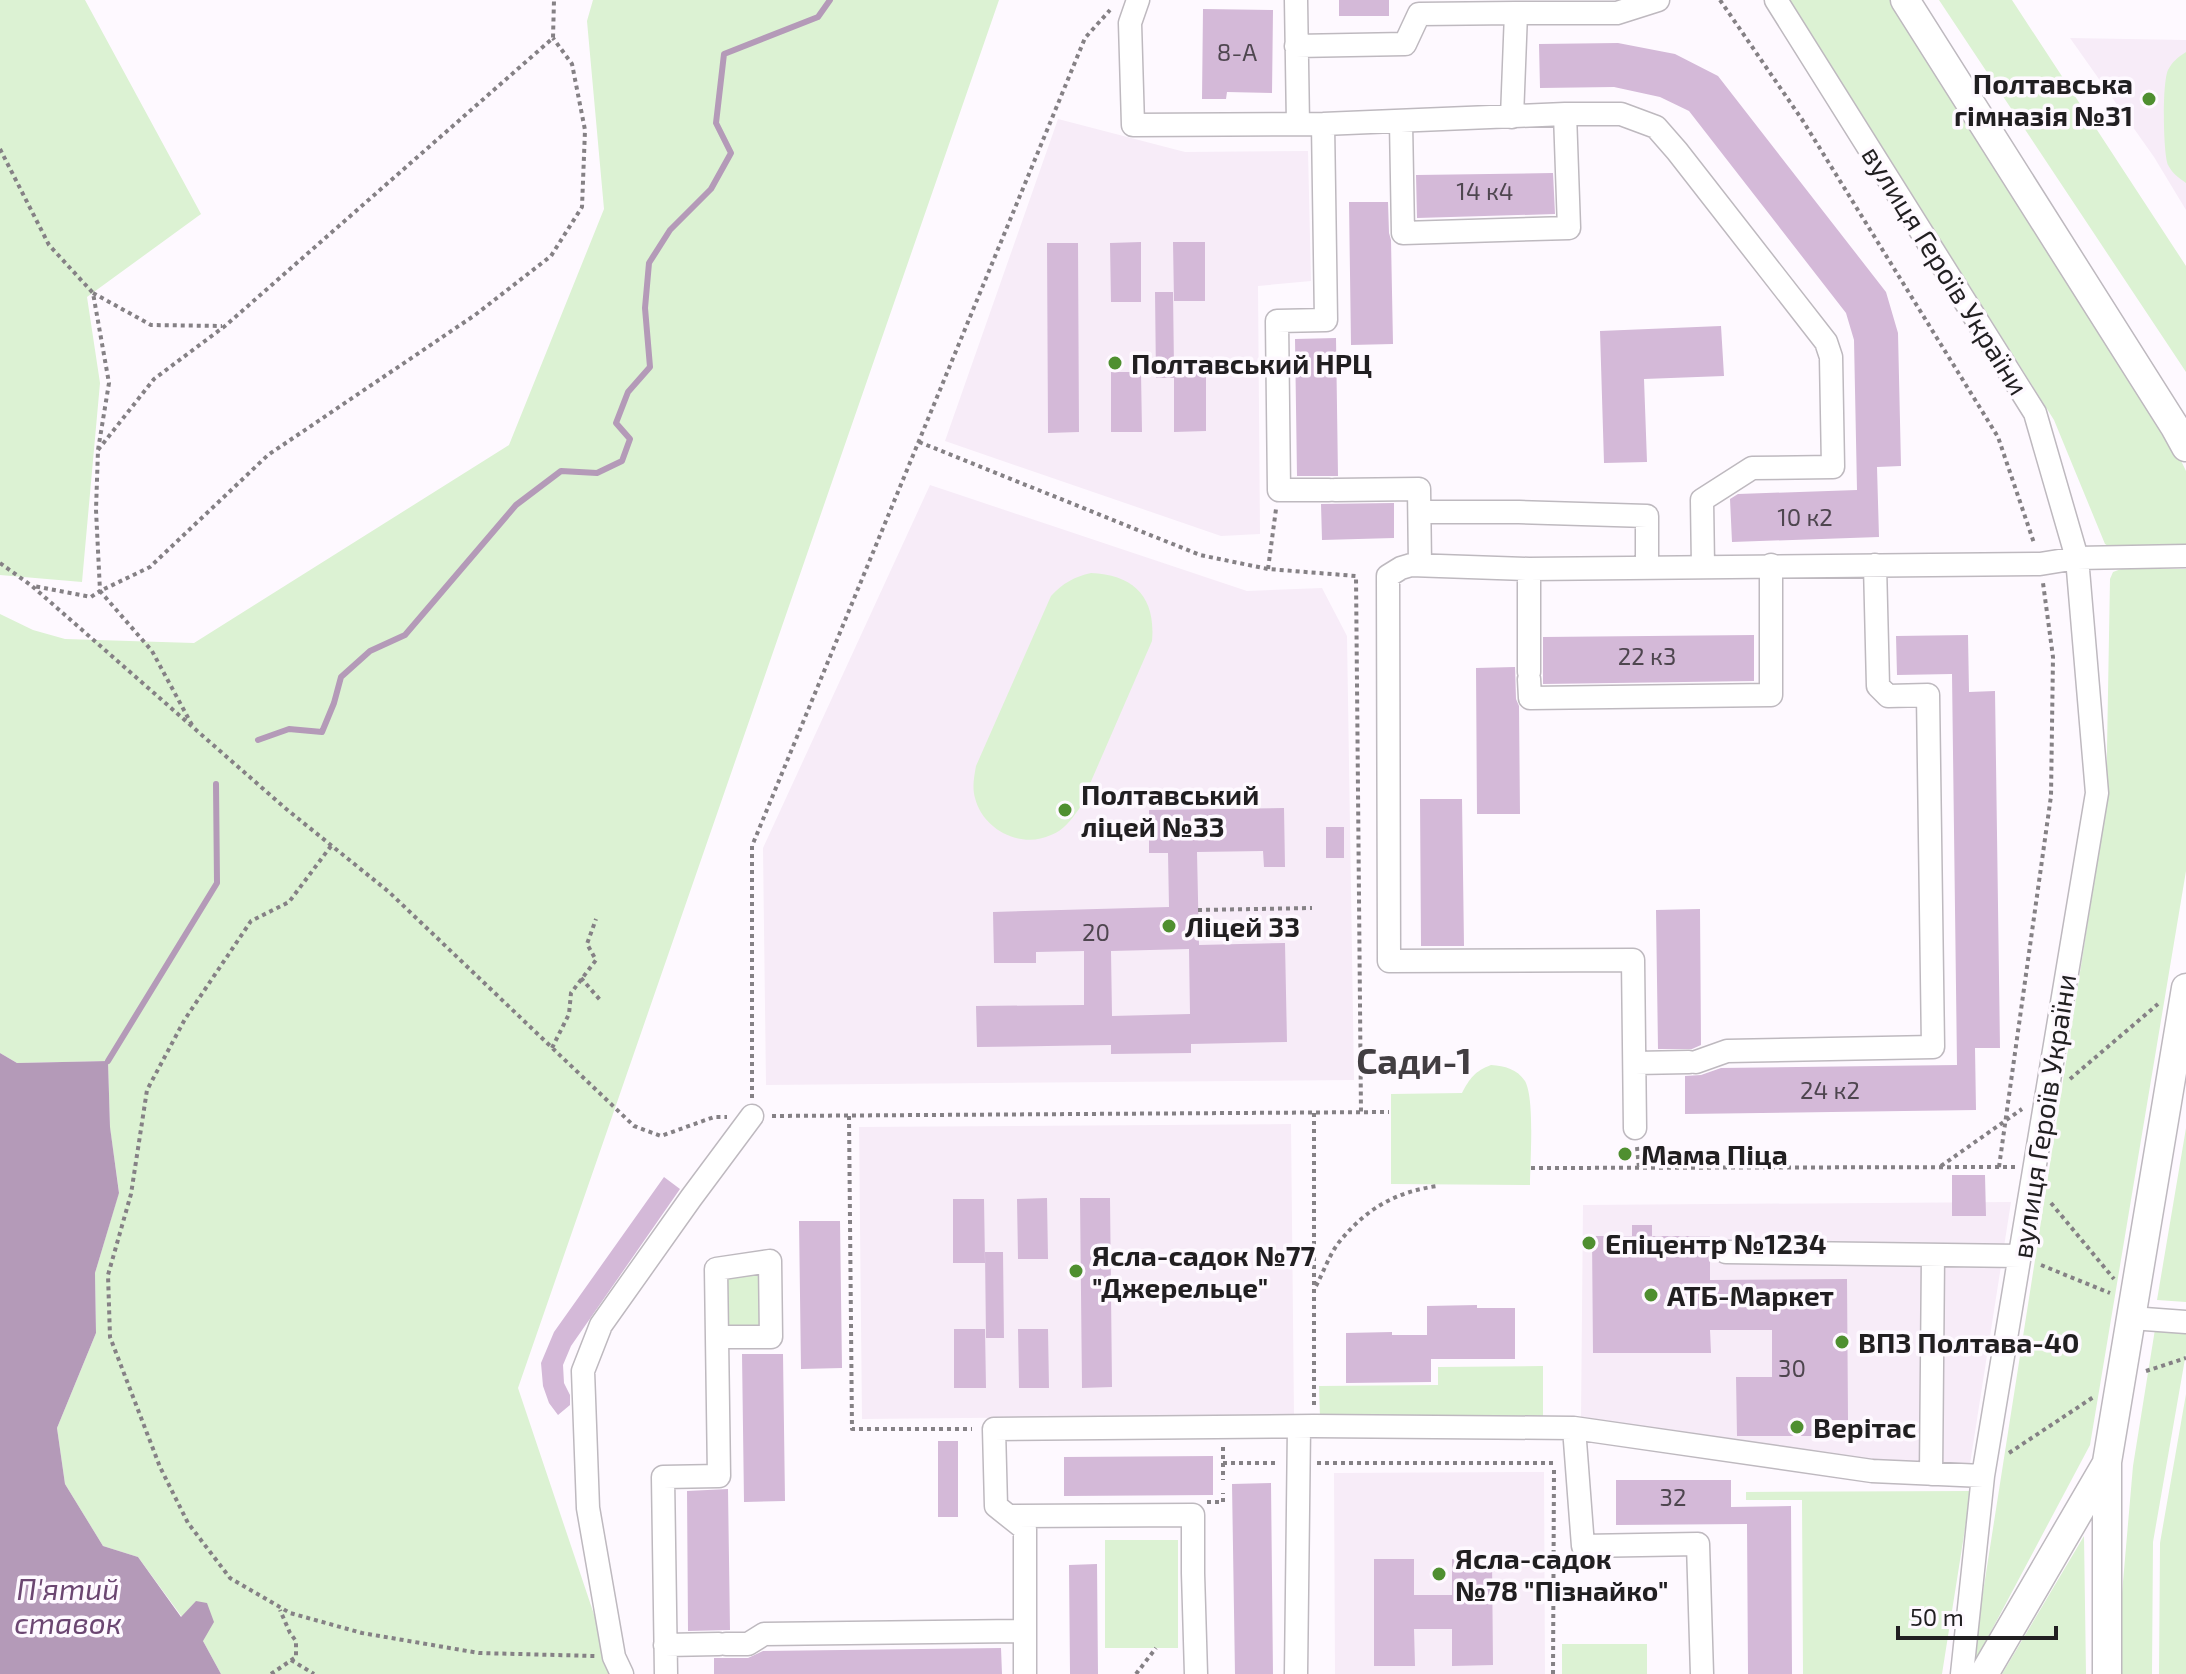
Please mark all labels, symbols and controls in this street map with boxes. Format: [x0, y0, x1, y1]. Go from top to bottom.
house number: 8-А [1217, 37, 1257, 66]
place label: Полтавська гімназія №31 [1954, 66, 2133, 132]
marker: Полтавська гімназія №31 [2140, 90, 2158, 108]
street label: вулиця Героїв України [1855, 139, 2037, 401]
house number: 14 к4 [1456, 176, 1514, 205]
place label: Полтавський НРЦ [1131, 346, 1372, 380]
marker: Полтавський НРЦ [1106, 354, 1124, 372]
house number: 10 к2 [1777, 502, 1833, 531]
house number: 22 к3 [1618, 641, 1676, 670]
place label: Полтавський ліцей №33 [1081, 777, 1259, 843]
marker: Полтавський ліцей №33 [1056, 801, 1074, 819]
place label: Ліцей 33 [1185, 909, 1300, 943]
house number: 20 [1082, 917, 1110, 946]
marker: Ліцей 33 [1160, 917, 1178, 935]
street label: вулиця Героїв України [2004, 971, 2082, 1261]
district label: Сади-1 [1356, 1038, 1472, 1081]
house number: 24 к2 [1800, 1075, 1860, 1104]
place label: Мама Піца [1641, 1137, 1788, 1171]
marker: Мама Піца [1616, 1145, 1634, 1163]
place label: Епіцентр №1234 [1605, 1226, 1826, 1260]
marker: Епіцентр №1234 [1580, 1234, 1598, 1252]
place label: Ясла-садок №77 "Джерельце" [1092, 1238, 1316, 1304]
marker: Ясла-садок №77 "Джерельце" [1067, 1262, 1085, 1280]
place label: АТБ-Маркет [1667, 1278, 1834, 1312]
marker: АТБ-Маркет [1642, 1286, 1660, 1304]
place label: ВПЗ Полтава-40 [1858, 1325, 2079, 1359]
marker: ВПЗ Полтава-40 [1833, 1333, 1851, 1351]
house number: 30 [1778, 1353, 1806, 1382]
place label: Верітас [1813, 1410, 1916, 1444]
marker: Верітас [1788, 1418, 1806, 1436]
house number: 32 [1660, 1482, 1686, 1511]
place label: Ясла-садок №78 "Пізнайко" [1455, 1541, 1668, 1607]
marker: Ясла-садок №78 "Пізнайко" [1430, 1565, 1448, 1583]
water label: П'ятий ставок [14, 1570, 122, 1640]
scale bar [1898, 1590, 2056, 1640]
text: 50 m [1910, 1602, 1964, 1631]

